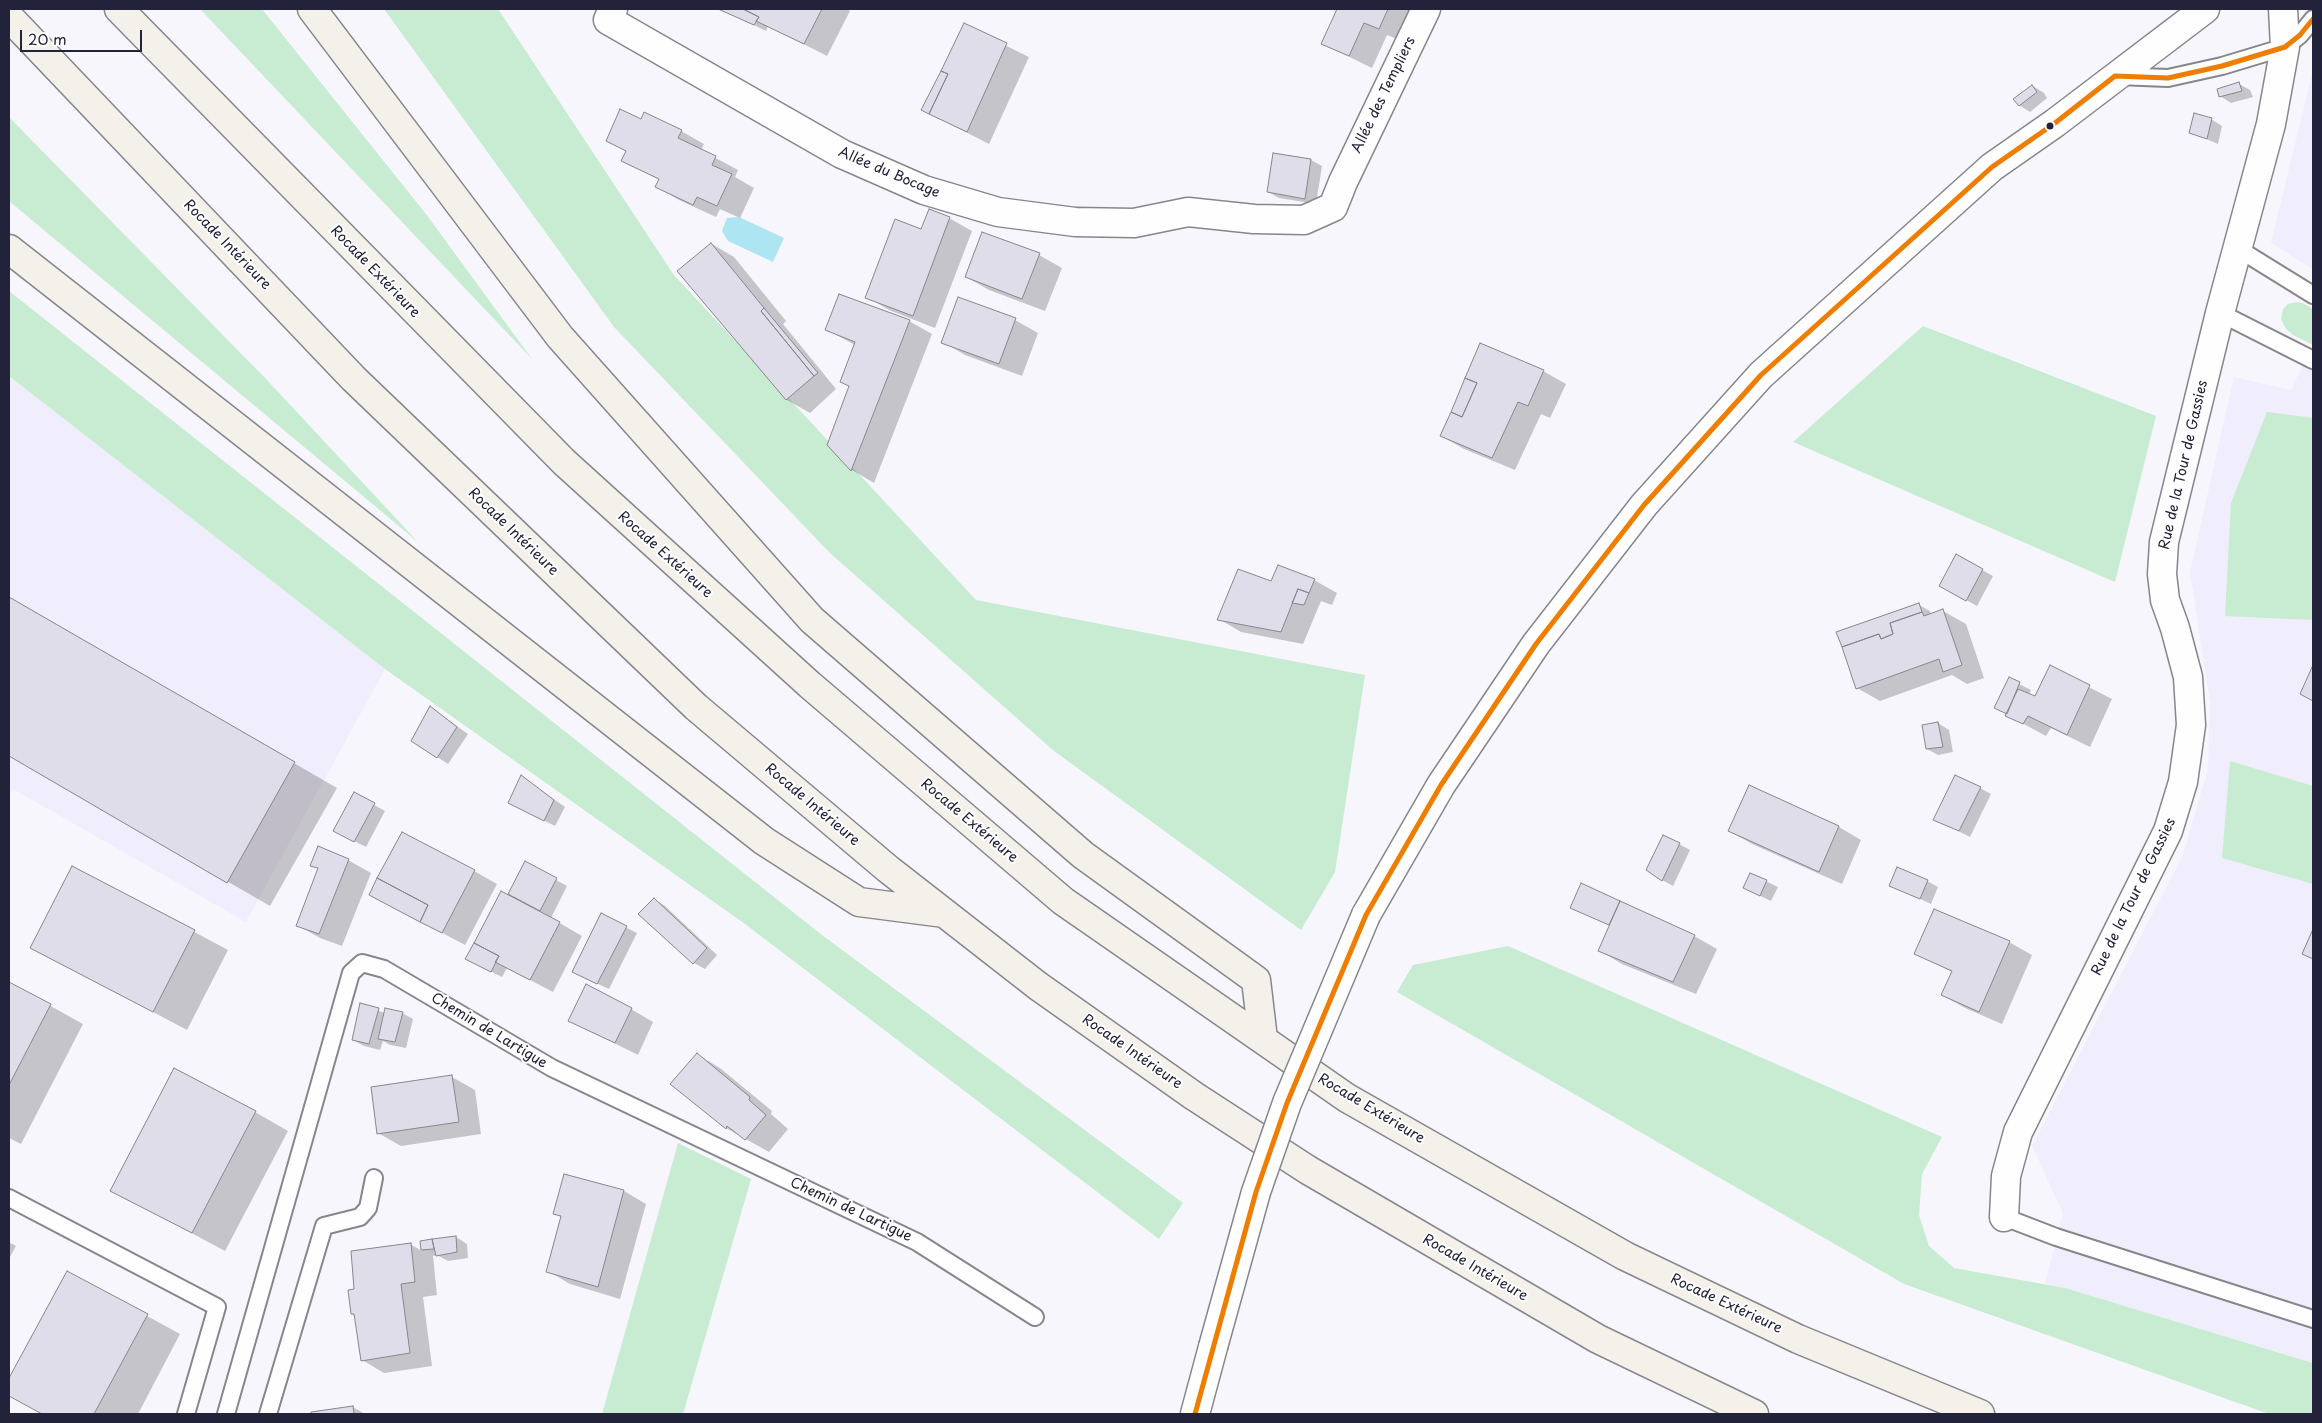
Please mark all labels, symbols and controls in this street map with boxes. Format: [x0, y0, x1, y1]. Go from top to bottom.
scale bar [22, 20, 145, 52]
text: 20 m [28, 27, 67, 50]
street label: Allée des Templiers [1349, 34, 1419, 156]
unlabelled marker [2045, 121, 2055, 131]
street label: Allée du Bocage [836, 144, 942, 202]
street label: Rocade Intérieure [180, 197, 274, 293]
street label: Rocade Extérieure [327, 223, 423, 321]
street label: Rue de la Tour de Gassies [2156, 379, 2212, 551]
street label: Rocade Intérieure [465, 485, 561, 579]
street label: Rocade Extérieure [614, 508, 716, 602]
street label: Rocade Intérieure [761, 760, 863, 850]
street label: Rocade Extérieure [917, 776, 1021, 866]
street label: Rue de la Tour de Gassies [2088, 815, 2180, 979]
street label: Chemin de Lartigue [428, 990, 550, 1072]
street label: Rocade Intérieure [1079, 1011, 1185, 1093]
street label: Rocade Extérieure [1315, 1071, 1427, 1147]
street label: Chemin de Lartigue [787, 1174, 915, 1246]
street label: Rocade Intérieure [1419, 1231, 1531, 1305]
street label: Rocade Extérieure [1667, 1271, 1785, 1337]

